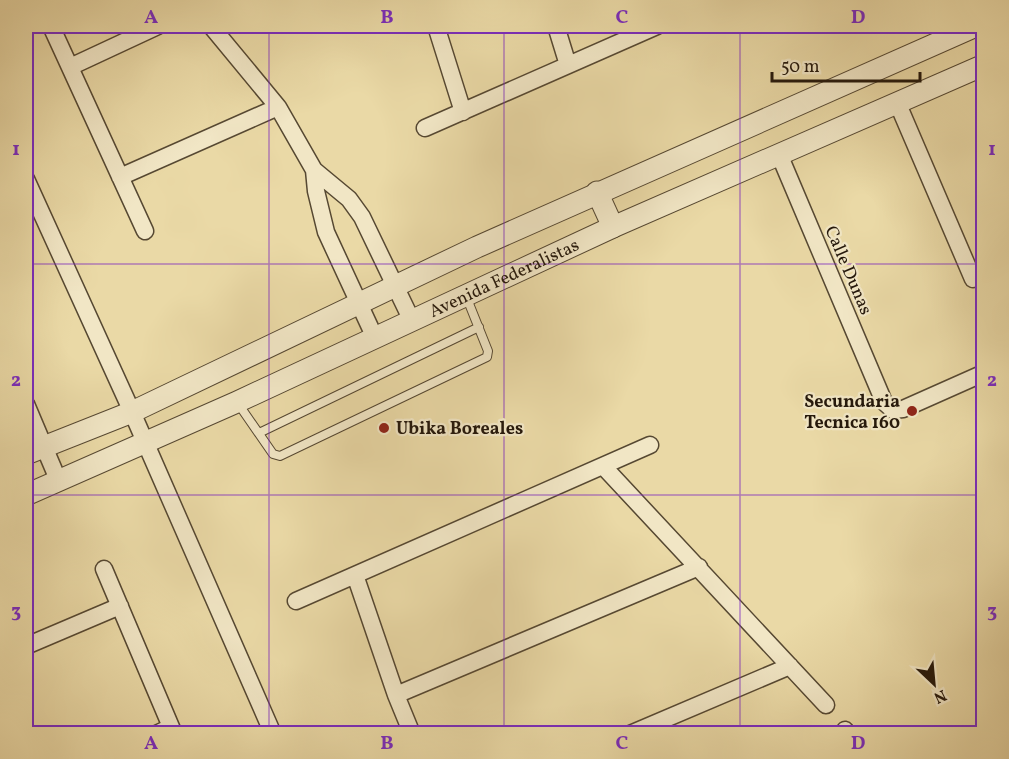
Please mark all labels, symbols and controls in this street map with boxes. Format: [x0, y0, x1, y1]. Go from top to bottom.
text: A [144, 4, 158, 32]
text: B [380, 4, 394, 32]
text: C [616, 4, 629, 32]
text: D [851, 4, 865, 32]
scale bar [772, 45, 920, 83]
text: 50 m [781, 55, 820, 80]
text: 1 [12, 136, 20, 164]
text: 1 [988, 136, 996, 164]
street label: Calle Dunas [818, 222, 878, 319]
street label: Avenida Federalistas [425, 233, 584, 325]
text: 2 [11, 367, 21, 395]
text: 2 [987, 367, 997, 395]
place label: Secundaria Tecnica 160 [804, 390, 900, 436]
marker: Secundaria Tecnica 160 [905, 404, 919, 418]
place label: Ubika Boreales [396, 417, 523, 442]
marker: Ubika Boreales [377, 421, 391, 435]
text: 3 [11, 598, 21, 626]
text: 3 [987, 598, 997, 626]
north arrow [904, 654, 964, 714]
text: N [929, 683, 950, 708]
text: A [144, 730, 158, 758]
text: B [380, 730, 394, 758]
text: C [616, 730, 629, 758]
text: D [851, 730, 865, 758]

